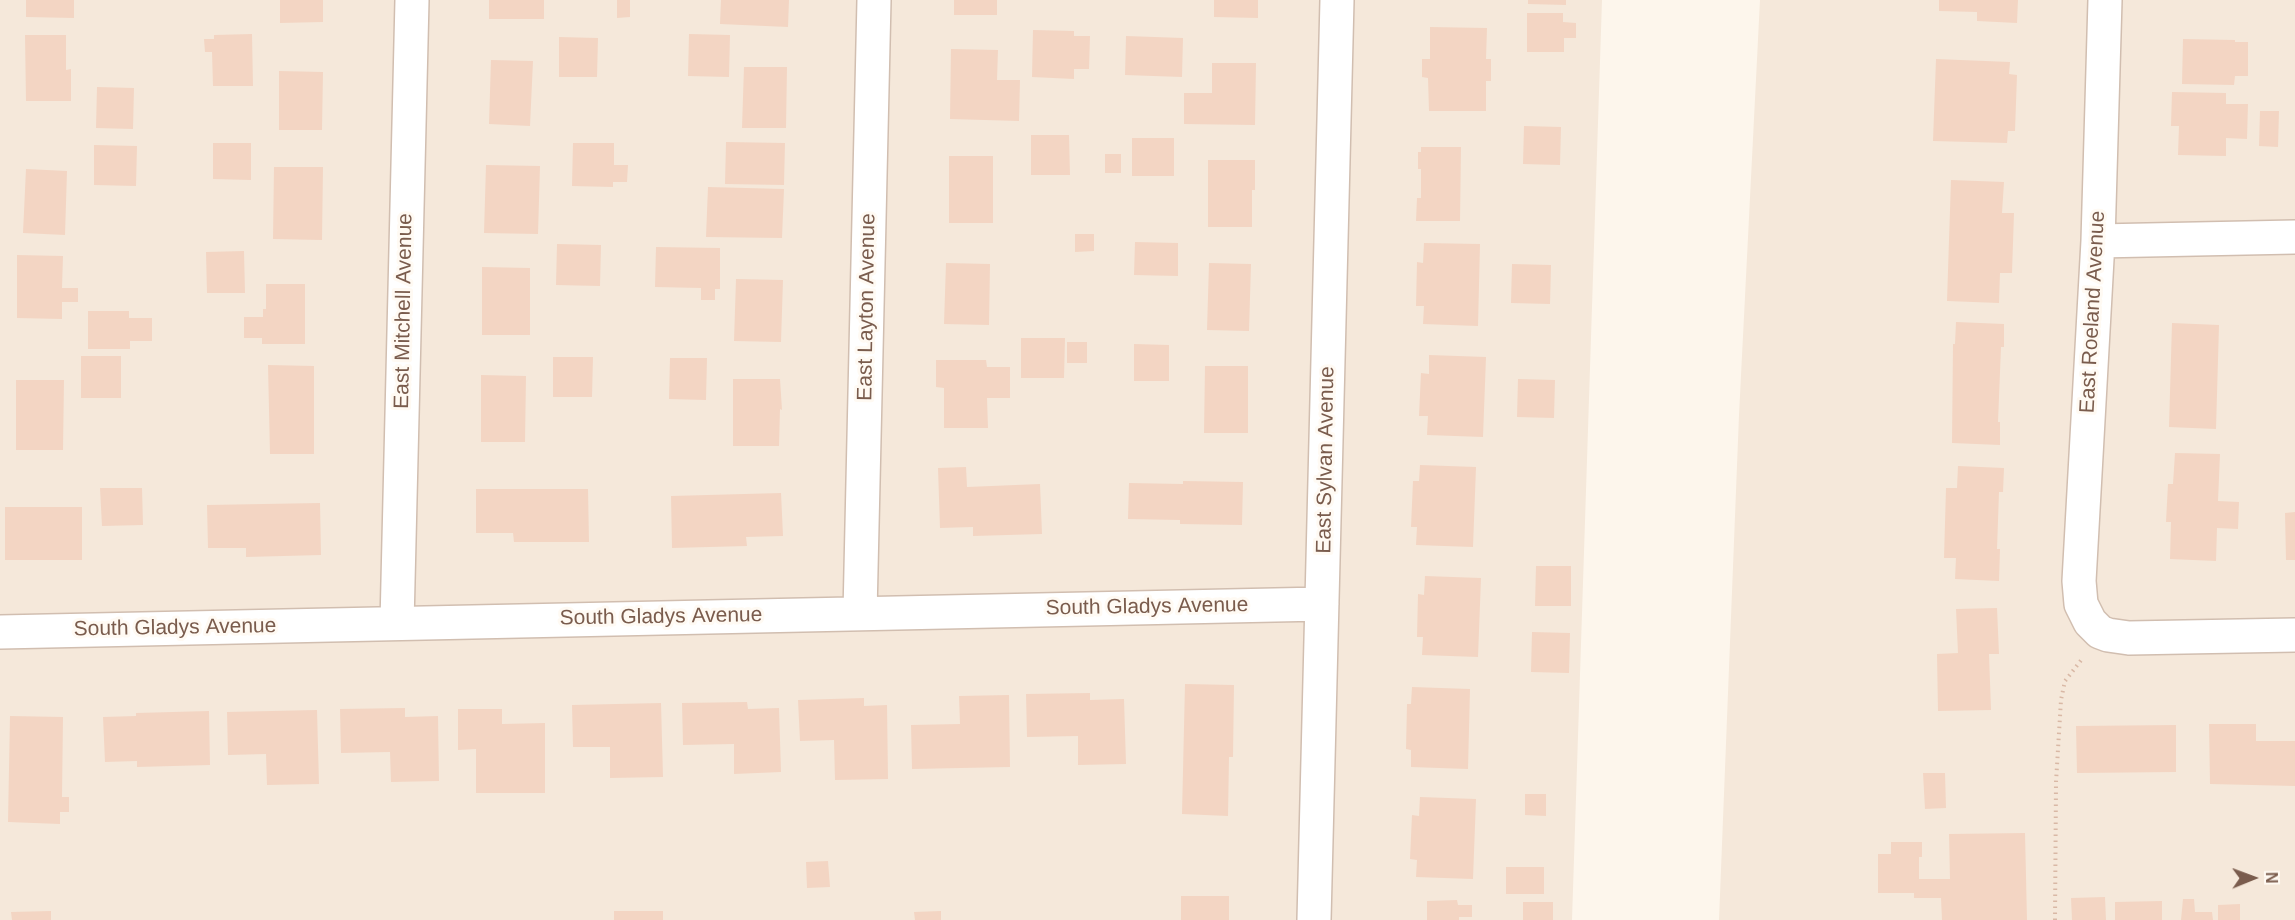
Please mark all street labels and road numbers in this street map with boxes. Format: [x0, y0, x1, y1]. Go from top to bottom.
street label: East Roeland Avenue [2075, 210, 2111, 414]
street label: East Mitchell Avenue [390, 213, 418, 409]
street label: East Layton Avenue [853, 213, 881, 401]
street label: East Sylvan Avenue [1312, 366, 1340, 554]
street label: South Gladys Avenue [1045, 593, 1249, 621]
street label: South Gladys Avenue [559, 603, 763, 631]
street label: South Gladys Avenue [73, 614, 277, 642]

